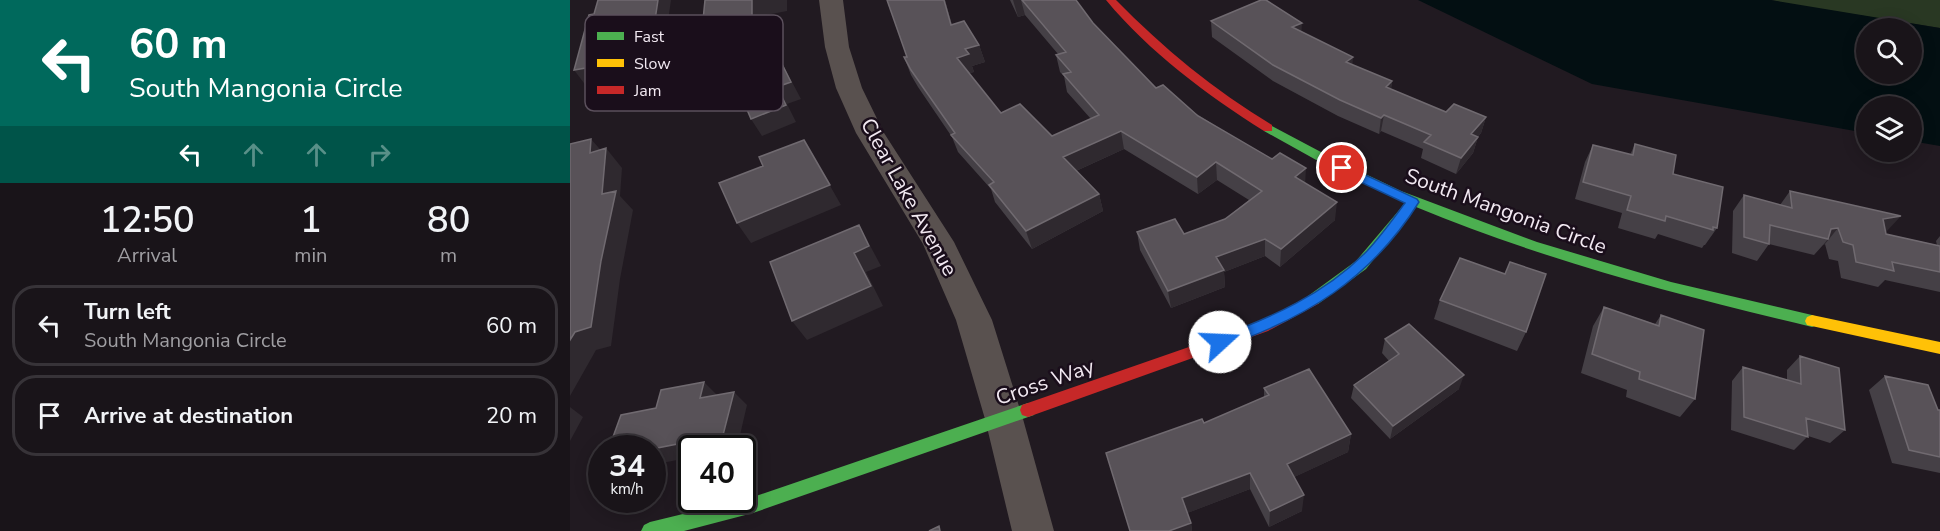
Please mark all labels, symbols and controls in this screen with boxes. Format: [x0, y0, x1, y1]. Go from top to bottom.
legend [585, 15, 783, 111]
text: 60 m [129, 16, 228, 73]
map controls [1856, 18, 1922, 162]
button: search [1856, 18, 1922, 84]
icon: left [30, 24, 108, 102]
text: Fast [634, 26, 665, 48]
text: Slow [634, 53, 671, 75]
text: South Mangonia Circle [129, 70, 403, 107]
text: Jam [633, 80, 661, 102]
button: layers [1856, 96, 1922, 162]
street label: Clear Lake Avenue [854, 113, 964, 281]
icon: left [174, 138, 207, 171]
icon: ahead [237, 138, 270, 171]
icon: ahead [300, 138, 333, 171]
icon: right [363, 138, 396, 171]
pin [1316, 142, 1367, 193]
icon: arrive [1325, 151, 1358, 184]
street label: South Mangonia Circle [1401, 161, 1611, 261]
text: 12:50 [100, 196, 195, 245]
text: 1 [300, 196, 322, 245]
text: 80 [427, 196, 470, 245]
text: Arrival [117, 242, 177, 269]
text: min [294, 242, 327, 269]
text: m [440, 242, 457, 269]
text: Turn left [84, 297, 171, 327]
icon: left [33, 309, 66, 342]
position arrow [1188, 310, 1252, 374]
text: 60 m [486, 311, 537, 341]
text: South Mangonia Circle [84, 327, 287, 354]
street label: Cross Way [992, 352, 1098, 412]
icon: arrive [33, 399, 66, 432]
text: Arrive at destination [84, 401, 293, 431]
text: 20 m [486, 401, 537, 431]
speed limit sign: 40 [678, 435, 756, 513]
text: 34 [609, 446, 645, 487]
text: km/h [610, 479, 644, 499]

